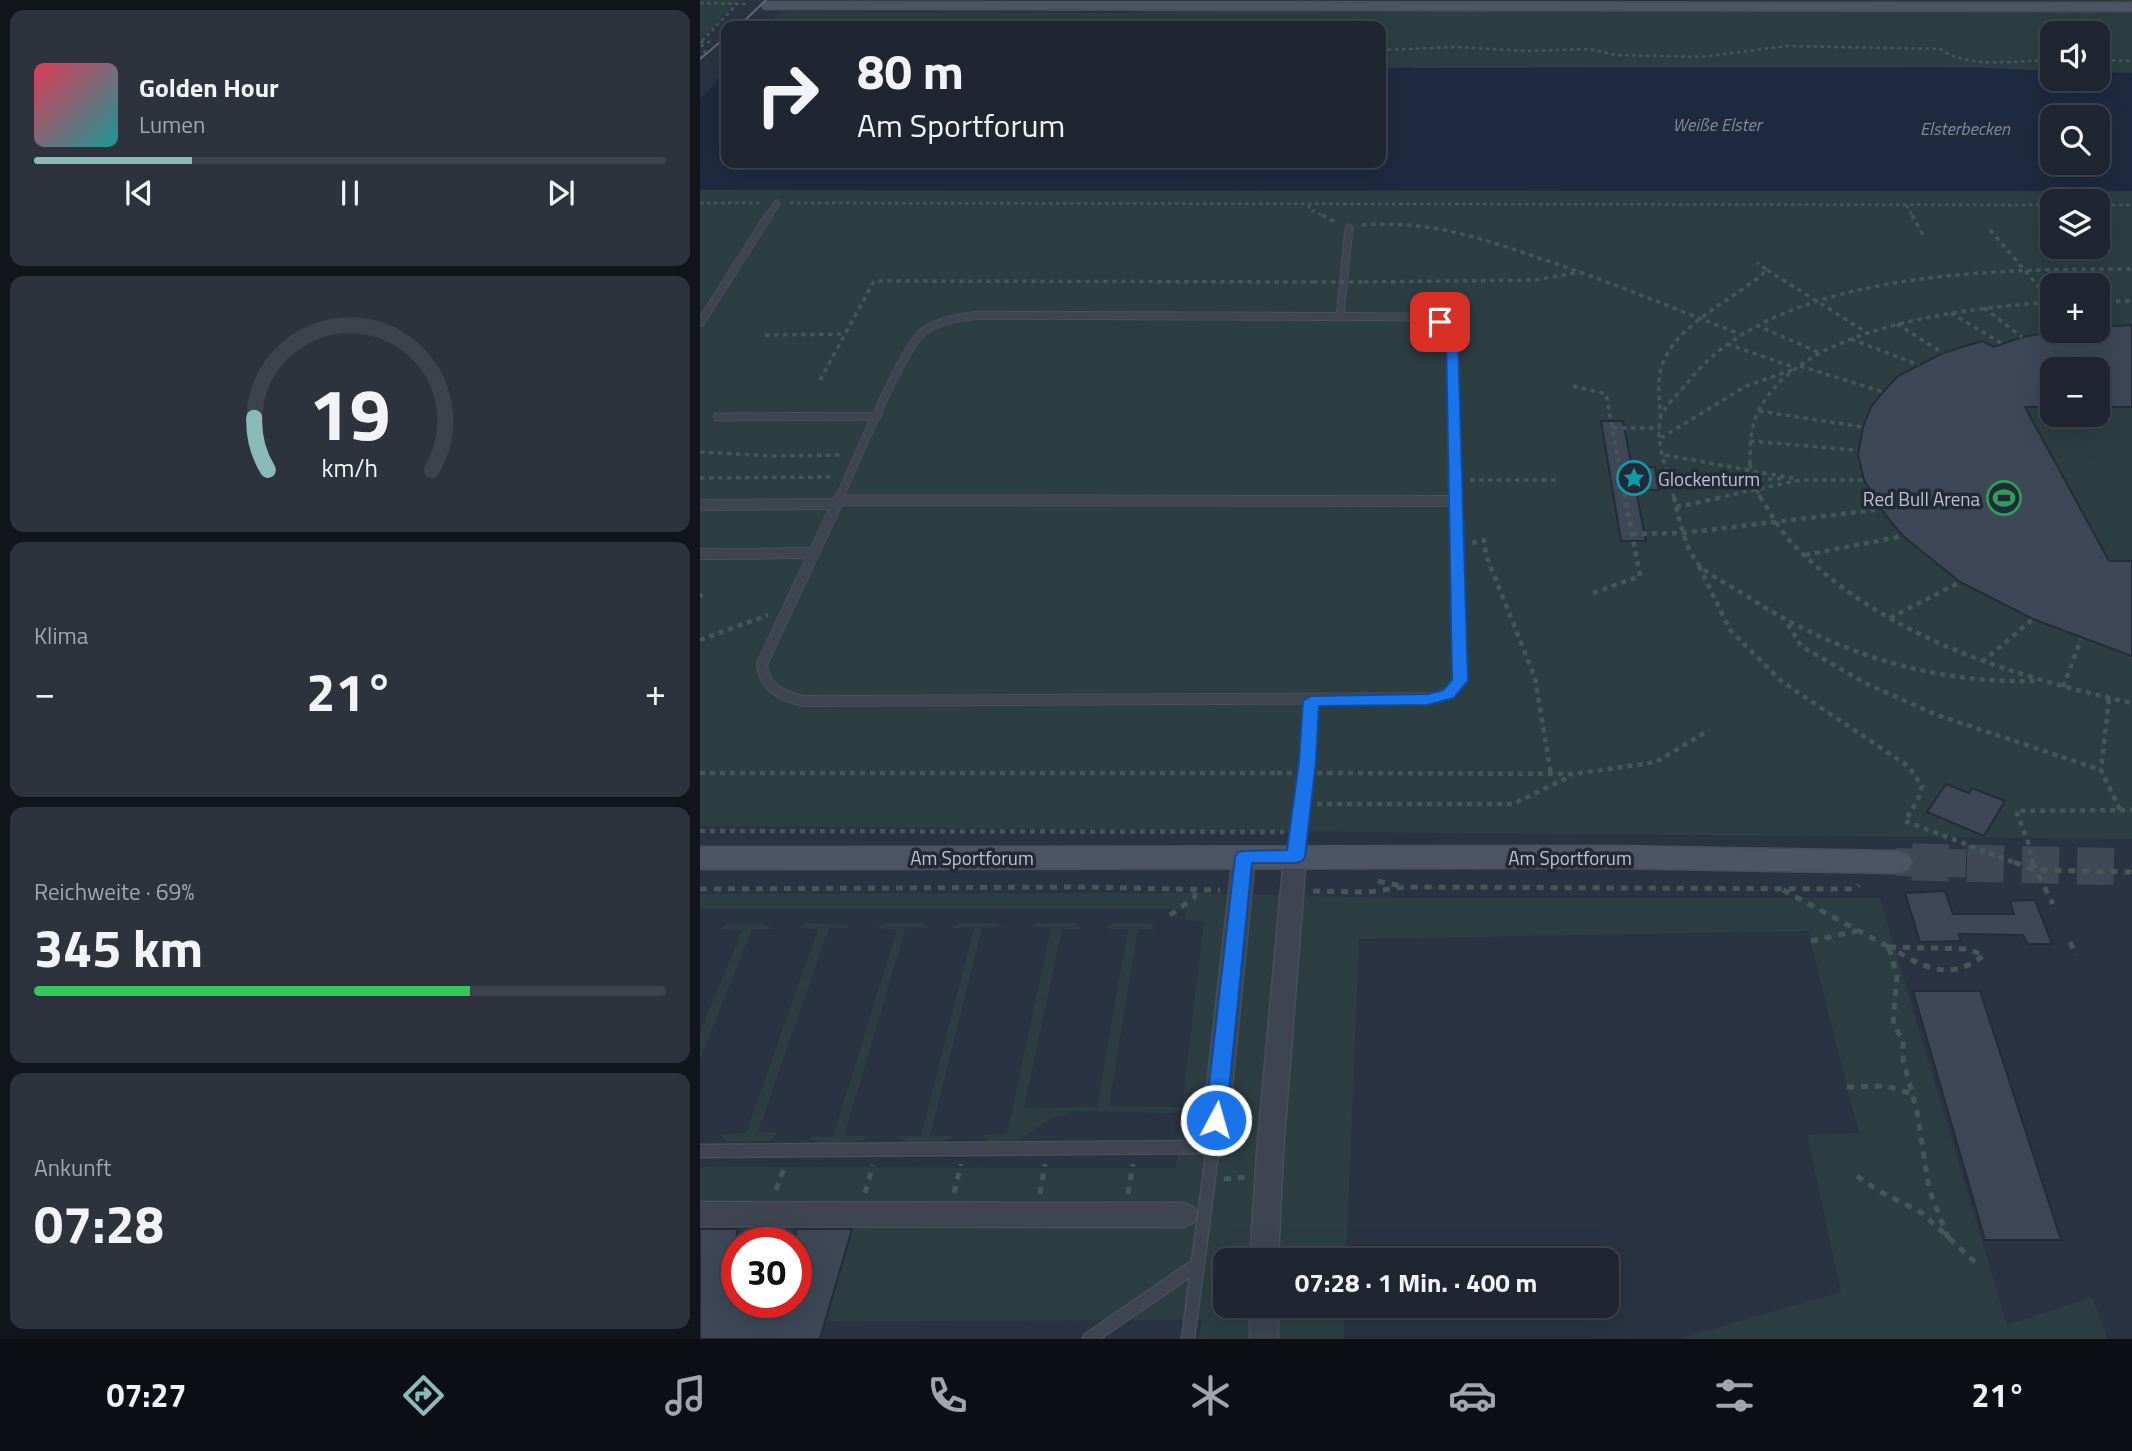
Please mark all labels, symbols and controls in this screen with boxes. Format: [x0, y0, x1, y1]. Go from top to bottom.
map controls [2040, 21, 2110, 427]
button: sound [2040, 21, 2110, 91]
text: 80 m [857, 33, 964, 108]
icon: right [742, 49, 833, 140]
text: Golden Hour [139, 68, 279, 107]
text: Am Sportforum [857, 101, 1065, 149]
button: search [2040, 105, 2110, 175]
text: Lumen [139, 107, 205, 142]
water label: Weiße Elster [1673, 111, 1764, 138]
water label: Elsterbecken [1920, 115, 2011, 142]
icon: previous [120, 174, 158, 212]
icon: pause [331, 174, 369, 212]
icon: next [542, 174, 580, 212]
button: layers [2040, 189, 2110, 259]
button: + [2040, 273, 2110, 343]
pin [1410, 292, 1470, 352]
icon: arrive [1421, 303, 1459, 341]
button: − [2040, 357, 2110, 427]
text: 19 [309, 358, 391, 468]
text: km/h [322, 448, 378, 486]
place icon: Glockenturm [1615, 459, 1653, 497]
place label: Glockenturm [1658, 464, 1760, 493]
sports icon: Red Bull Arena [1985, 479, 2023, 517]
place label: Red Bull Arena [1863, 484, 1980, 513]
text: Klima [34, 618, 88, 653]
text: 21° [306, 652, 394, 731]
text: − [34, 663, 55, 721]
text: + [645, 663, 666, 721]
street label: Am Sportforum [910, 843, 1034, 872]
street label: Am Sportforum [1508, 843, 1632, 872]
text: Reichweite · 69% [34, 874, 194, 909]
text: 345 km [34, 908, 203, 987]
position arrow [1179, 1083, 1253, 1157]
text: Ankunft [34, 1150, 111, 1185]
text: 07:28 [34, 1184, 164, 1263]
speed limit sign: 30 [721, 1227, 812, 1318]
text: 07:28 · 1 Min. · 400 m [1295, 1263, 1537, 1302]
text: 07:27 [107, 1371, 186, 1419]
icon: directions [399, 1371, 448, 1420]
icon: music [661, 1371, 710, 1420]
icon: phone [923, 1371, 972, 1420]
icon: climate [1186, 1371, 1235, 1420]
icon: car [1448, 1371, 1497, 1420]
icon: filters [1710, 1371, 1759, 1420]
text: 21° [1972, 1371, 2025, 1419]

